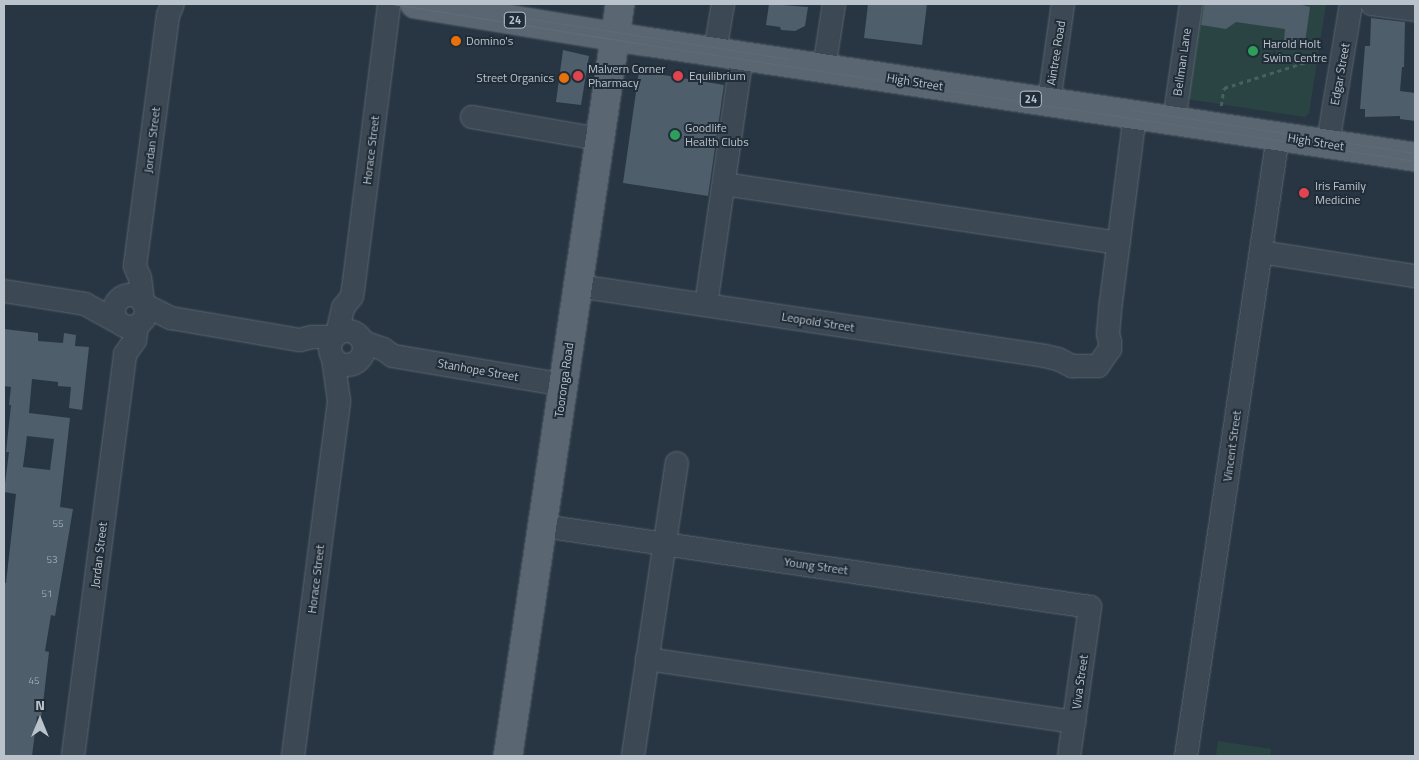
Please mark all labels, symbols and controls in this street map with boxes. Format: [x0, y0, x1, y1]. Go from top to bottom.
road number: 24 [504, 12, 526, 28]
street label: Aintree Road [1044, 20, 1068, 86]
street label: Bellman Lane [1170, 27, 1194, 97]
place label: Domino's [466, 34, 513, 48]
marker: Domino's [450, 35, 462, 47]
place label: Harold Holt Swim Centre [1263, 37, 1327, 65]
street label: Edgar Street [1327, 42, 1353, 106]
marker: Harold Holt Swim Centre [1247, 45, 1259, 57]
place label: Malvern Corner Pharmacy [588, 62, 665, 90]
marker: Equilibrium [671, 69, 685, 83]
place label: Equilibrium [689, 69, 746, 83]
marker: Malvern Corner Pharmacy [572, 70, 584, 82]
street label: High Street [886, 70, 944, 94]
place label: Street Organics [476, 71, 554, 85]
marker: Street Organics [558, 72, 570, 84]
road number: 24 [1020, 90, 1042, 108]
street label: Jordan Street [141, 106, 163, 174]
street label: Horace Street [360, 115, 382, 185]
place label: Goodlife Health Clubs [685, 121, 749, 149]
marker: Goodlife Health Clubs [669, 129, 681, 141]
street label: High Street [1287, 130, 1345, 154]
place label: Iris Family Medicine [1315, 179, 1366, 207]
marker: Iris Family Medicine [1297, 186, 1311, 200]
street label: Leopold Street [781, 309, 855, 335]
street label: Tooronga Road [552, 342, 576, 418]
street label: Stanhope Street [436, 356, 520, 384]
street label: Vincent Street [1220, 410, 1244, 482]
house number: 55 [52, 518, 64, 530]
street label: Jordan Street [88, 521, 110, 589]
street label: Horace Street [305, 544, 327, 614]
house number: 53 [46, 554, 58, 566]
street label: Young Street [783, 554, 849, 578]
house number: 51 [41, 588, 53, 600]
street label: Viva Street [1069, 654, 1091, 710]
house number: 45 [28, 675, 40, 687]
text: N [35, 694, 45, 715]
north arrow [15, 695, 65, 745]

